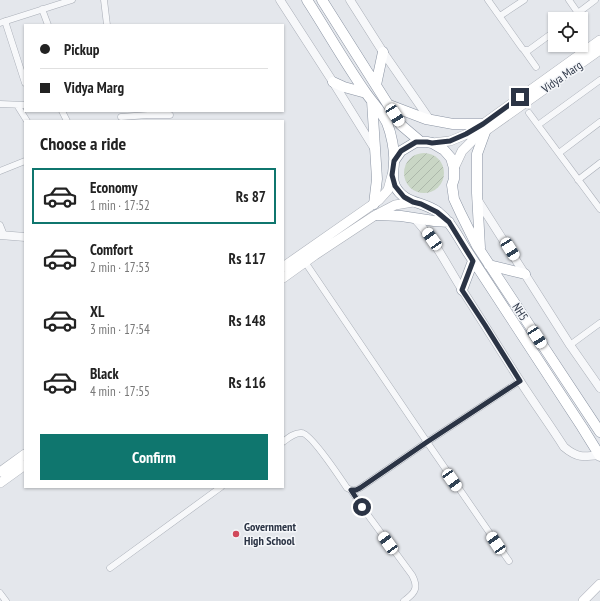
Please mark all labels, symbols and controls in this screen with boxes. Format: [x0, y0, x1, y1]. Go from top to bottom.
map controls [548, 12, 588, 52]
button: locate [548, 12, 588, 52]
text: Pickup [64, 40, 99, 59]
street label: Vidya Marg [538, 57, 585, 97]
text: Vidya Marg [64, 78, 124, 97]
route end [511, 88, 529, 106]
car [383, 102, 407, 128]
text: Choose a ride [40, 132, 126, 155]
icon: car [42, 178, 78, 214]
text: Economy [90, 178, 138, 197]
text: Rs 87 [236, 187, 266, 206]
text: 1 min · 17:52 [90, 197, 150, 214]
car [420, 226, 444, 252]
car [499, 236, 521, 262]
icon: car [42, 240, 78, 276]
text: Comfort [90, 240, 133, 259]
text: Rs 117 [229, 249, 266, 268]
text: 2 min · 17:53 [90, 259, 150, 276]
street label: NH5 [509, 300, 532, 323]
icon: car [42, 302, 78, 338]
text: XL [90, 302, 104, 321]
text: Rs 148 [229, 311, 266, 330]
text: 3 min · 17:54 [90, 321, 150, 338]
car [525, 324, 549, 350]
icon: car [42, 364, 78, 400]
text: Black [90, 364, 119, 383]
text: Rs 116 [229, 373, 266, 392]
text: 4 min · 17:55 [90, 383, 150, 400]
button: Confirm [40, 434, 268, 480]
car [440, 467, 464, 493]
route start [353, 498, 371, 516]
place label: Government High School [244, 519, 296, 548]
marker: Government High School [231, 529, 241, 539]
car [376, 530, 400, 556]
car [484, 530, 508, 556]

